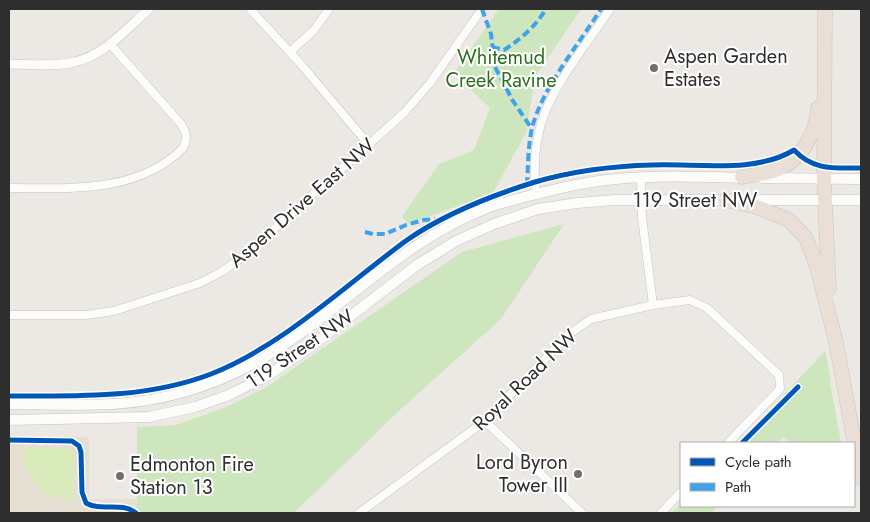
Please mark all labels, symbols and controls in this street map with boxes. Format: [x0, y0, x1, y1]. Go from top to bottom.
place label: Aspen Garden Estates [664, 42, 788, 94]
park label: Whitemud Creek Ravine [445, 43, 557, 95]
marker: Aspen Garden Estates [648, 62, 660, 74]
street label: Aspen Drive East NW [223, 131, 381, 275]
street label: 119 Street NW [633, 186, 757, 215]
street label: 119 Street NW [240, 302, 360, 396]
street label: Royal Road NW [466, 322, 584, 437]
legend [680, 442, 855, 507]
place label: Lord Byron Tower III [476, 448, 568, 500]
place label: Edmonton Fire Station 13 [130, 450, 254, 502]
text: Cycle path [725, 451, 792, 473]
marker: Lord Byron Tower III [572, 468, 584, 480]
marker: Edmonton Fire Station 13 [114, 470, 126, 482]
text: Path [725, 476, 751, 498]

